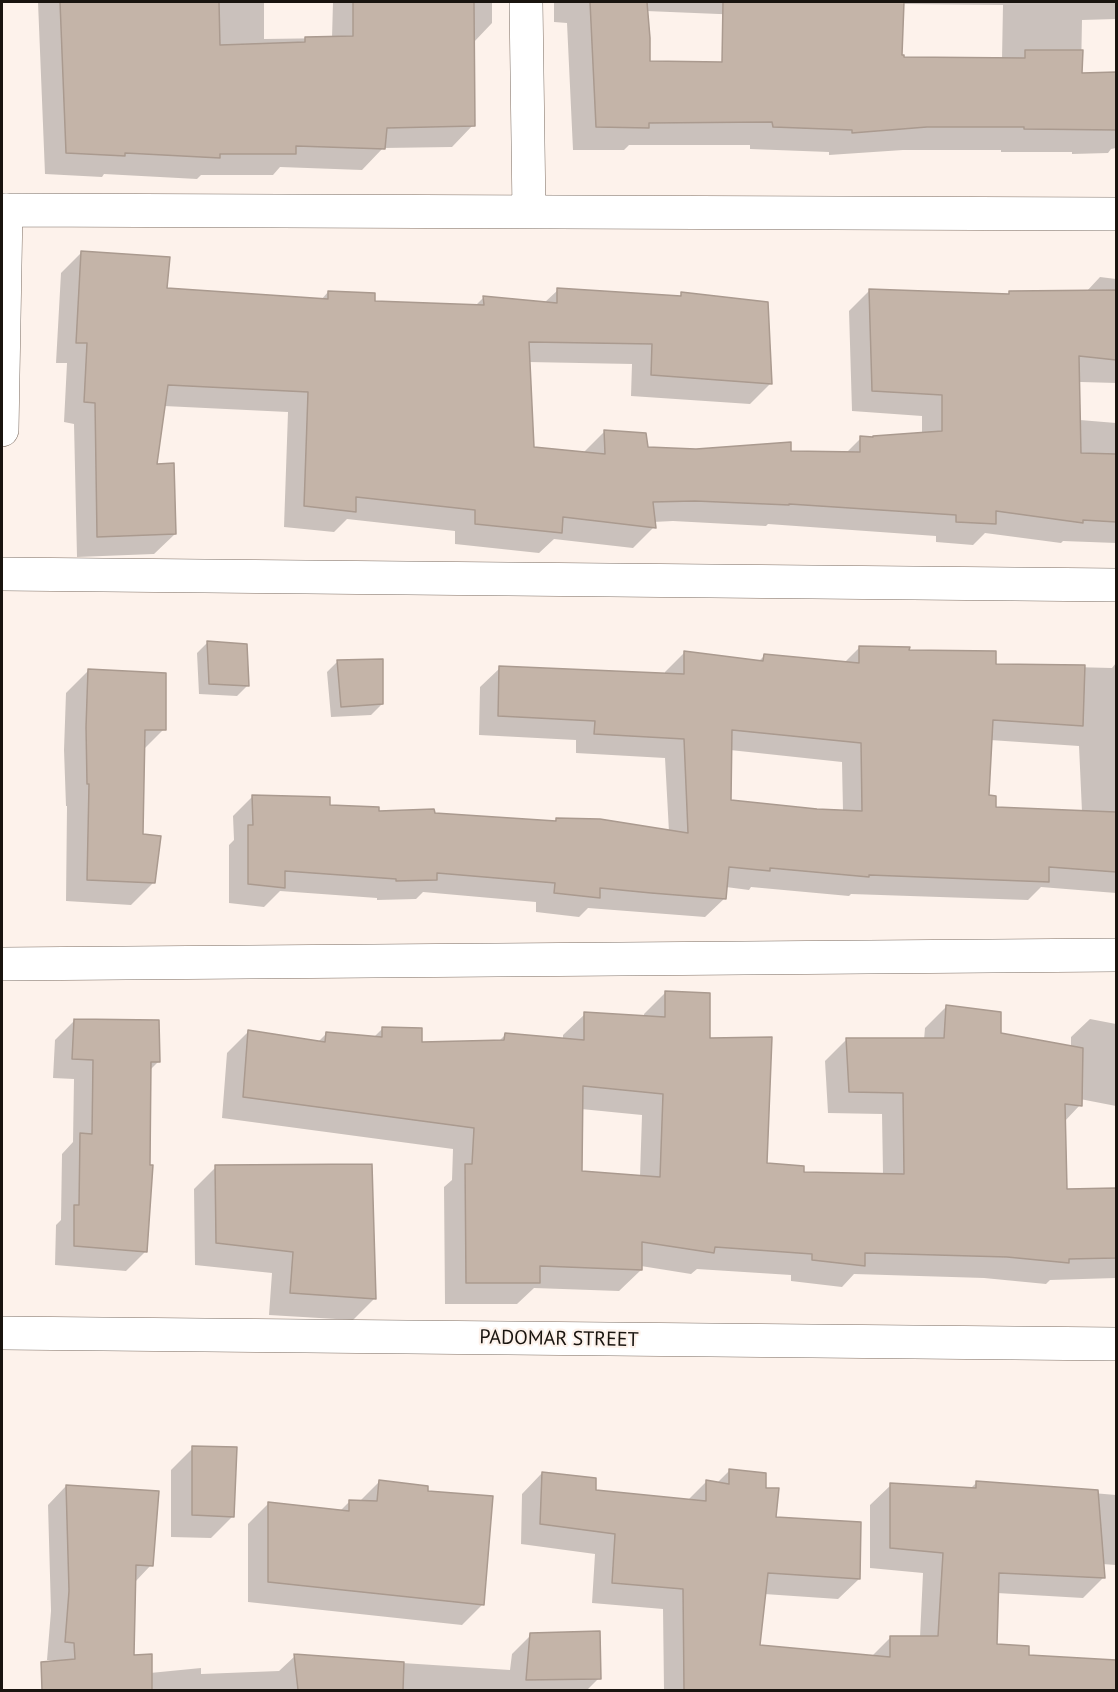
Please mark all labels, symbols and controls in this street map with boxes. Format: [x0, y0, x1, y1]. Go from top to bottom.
street label: PADOMAR STREET [479, 1326, 639, 1352]

